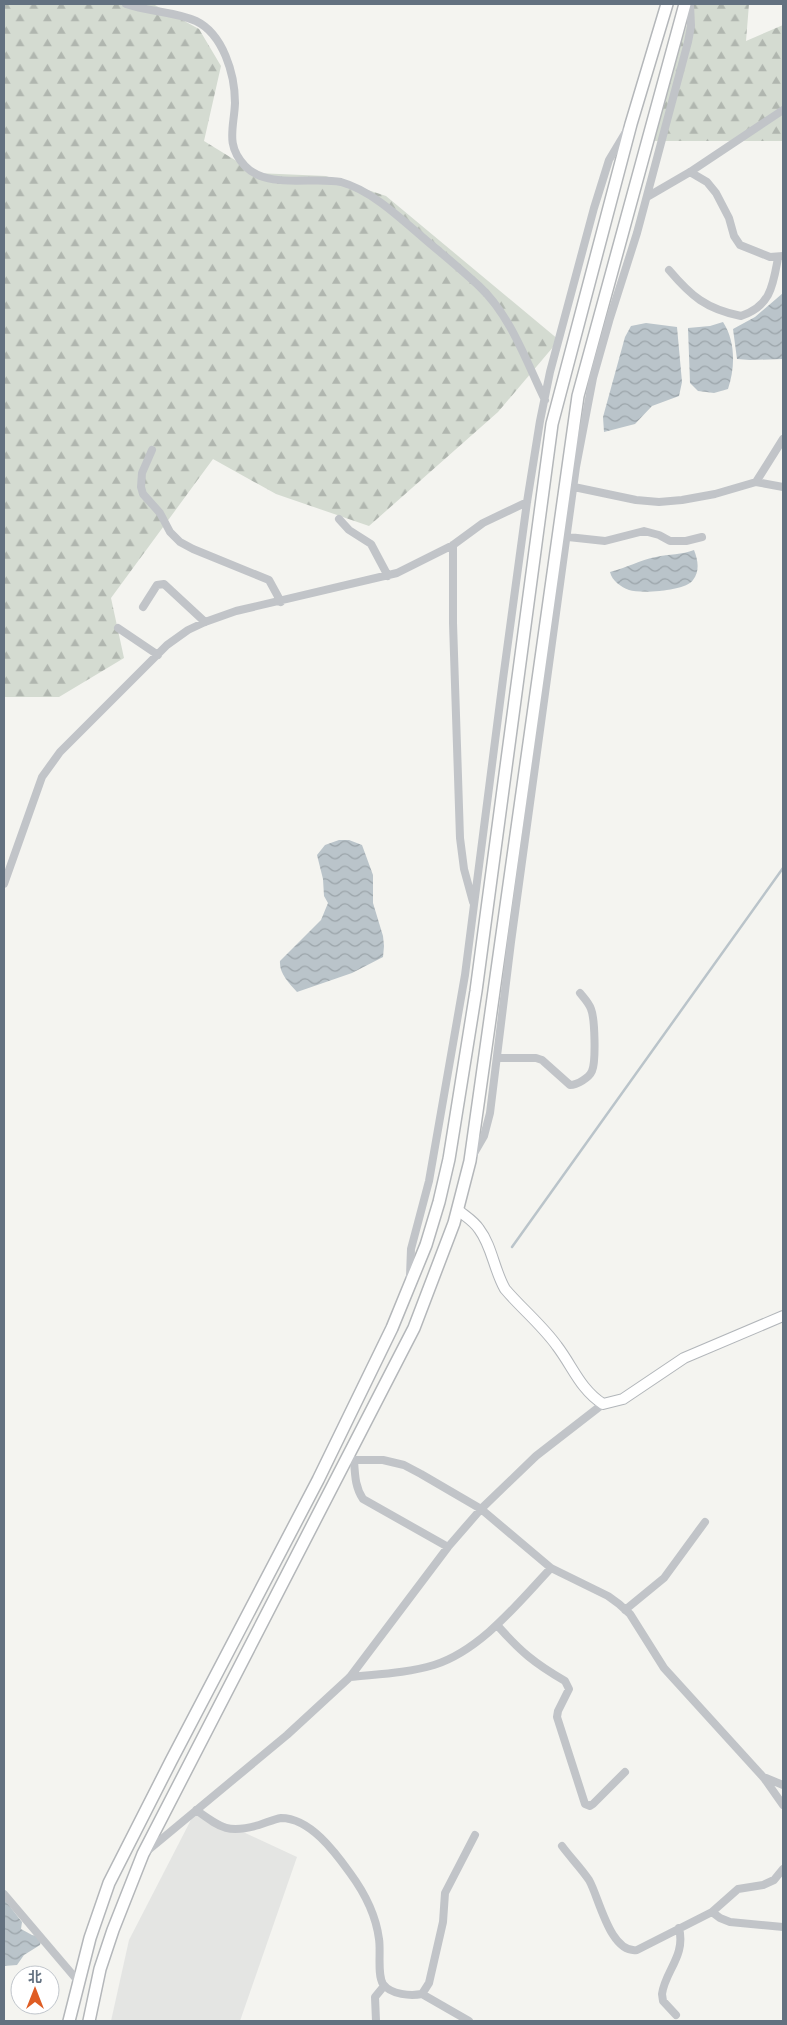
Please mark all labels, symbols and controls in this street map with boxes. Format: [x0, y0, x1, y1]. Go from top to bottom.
north arrow [10, 1965, 60, 2015]
text: 北 [28, 1968, 42, 1986]

